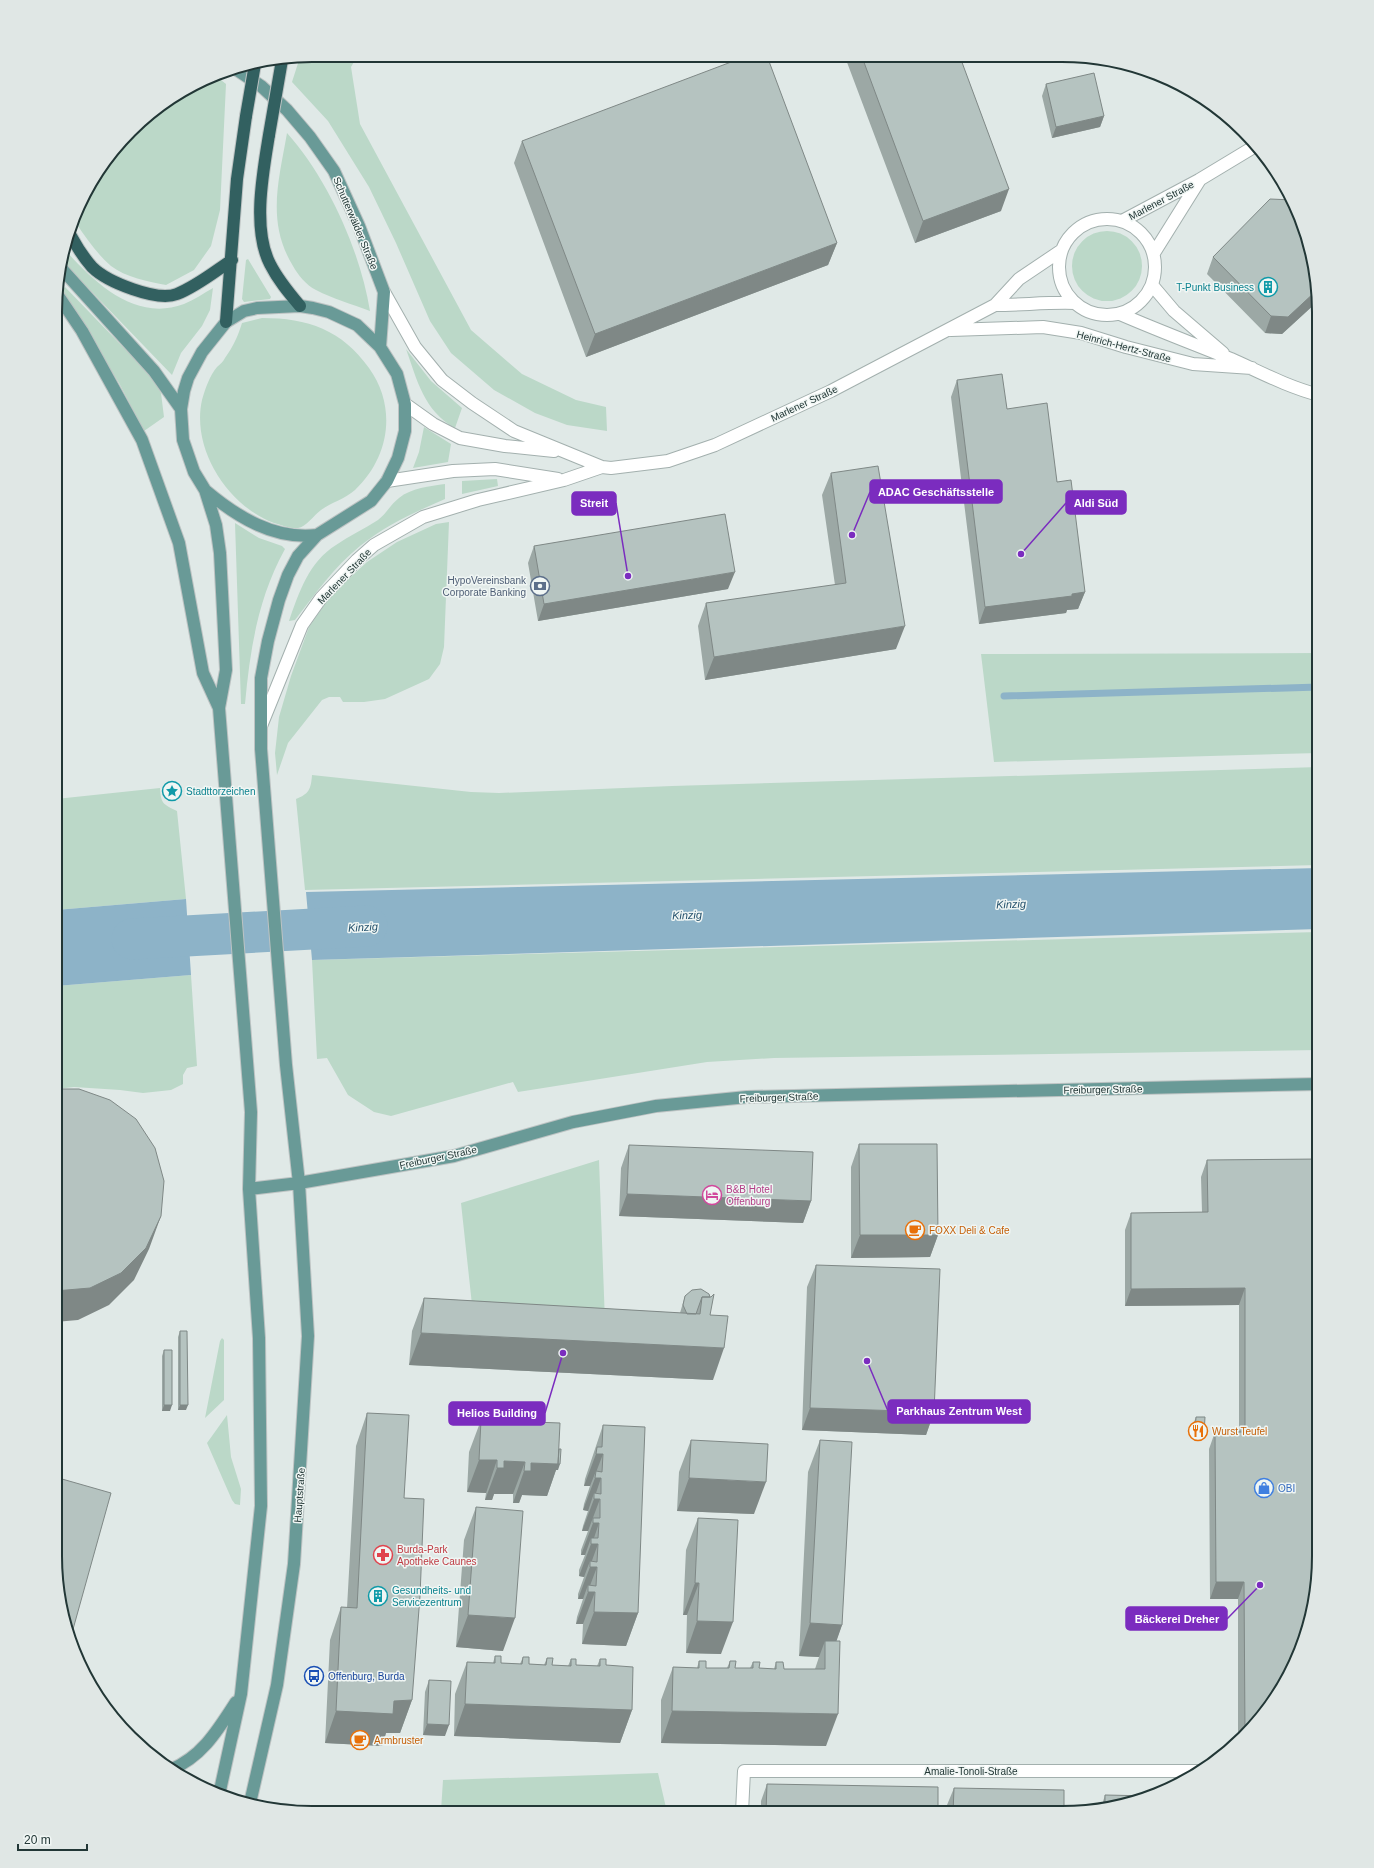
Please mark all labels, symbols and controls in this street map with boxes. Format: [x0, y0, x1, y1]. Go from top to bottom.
street label: Schutterwälder Straße [331, 175, 380, 272]
street label: Marlener Straße [1127, 178, 1196, 222]
building icon: T-Punkt Business [1257, 276, 1279, 298]
place label: T-Punkt Business [1176, 282, 1254, 293]
street label: Heinrich-Hertz-Straße [1075, 329, 1173, 364]
street label: Marlener Straße [769, 383, 840, 424]
callout: ADAC Geschäftsstelle [870, 480, 1002, 503]
text: ADAC Geschäftsstelle [878, 486, 994, 498]
callout: Aldi Süd [1066, 491, 1126, 514]
callout: Streit [572, 492, 616, 515]
text: Streit [580, 497, 608, 509]
text: Aldi Süd [1074, 497, 1118, 509]
street label: Marlener Straße [315, 546, 374, 606]
place label: HypoVereinsbank Corporate Banking [443, 575, 527, 598]
bank icon: HypoVereinsbank Corporate Banking [529, 575, 551, 597]
place icon: Stadttorzeichen [161, 780, 183, 802]
place label: Stadttorzeichen [186, 786, 256, 797]
water label: Kinzig [996, 897, 1027, 911]
water label: Kinzig [672, 908, 703, 922]
water label: Kinzig [348, 920, 379, 934]
street label: Freiburger Straße [1063, 1083, 1143, 1096]
street label: Freiburger Straße [739, 1091, 819, 1104]
street label: Freiburger Straße [398, 1144, 478, 1171]
hotel icon: B&B Hotel Offenburg [701, 1184, 723, 1206]
place label: B&B Hotel Offenburg [726, 1184, 772, 1207]
cafe icon: FOXX Deli & Cafe [904, 1219, 926, 1241]
place label: FOXX Deli & Cafe [929, 1225, 1010, 1236]
callout: Parkhaus Zentrum West [888, 1400, 1030, 1423]
callout: Helios Building [449, 1402, 545, 1425]
text: Parkhaus Zentrum West [896, 1405, 1022, 1417]
text: Helios Building [457, 1407, 537, 1419]
restaurant icon: Wurst Teufel [1187, 1420, 1209, 1442]
place label: Wurst Teufel [1212, 1426, 1267, 1437]
street label: Hauptstraße [292, 1467, 307, 1523]
shop icon: OBI [1253, 1477, 1275, 1499]
place label: OBI [1278, 1483, 1295, 1494]
pharmacy icon: Burda-Park Apotheke Caunes [372, 1544, 394, 1566]
place label: Burda-Park Apotheke Caunes [397, 1544, 477, 1567]
building icon: Gesundheits- und Servicezentrum [367, 1585, 389, 1607]
place label: Gesundheits- und Servicezentrum [392, 1585, 471, 1608]
callout: Bäckerei Dreher [1126, 1607, 1227, 1630]
text: Bäckerei Dreher [1135, 1613, 1220, 1625]
bus stop icon: Offenburg, Burda [303, 1665, 325, 1687]
place label: Offenburg, Burda [328, 1671, 405, 1682]
cafe icon: Armbruster [349, 1729, 371, 1751]
place label: Armbruster [374, 1735, 424, 1746]
street label: Amalie-Tonoli-Straße [924, 1766, 1018, 1777]
scale bar [18, 1826, 87, 1852]
text: 20 m [24, 1833, 51, 1847]

